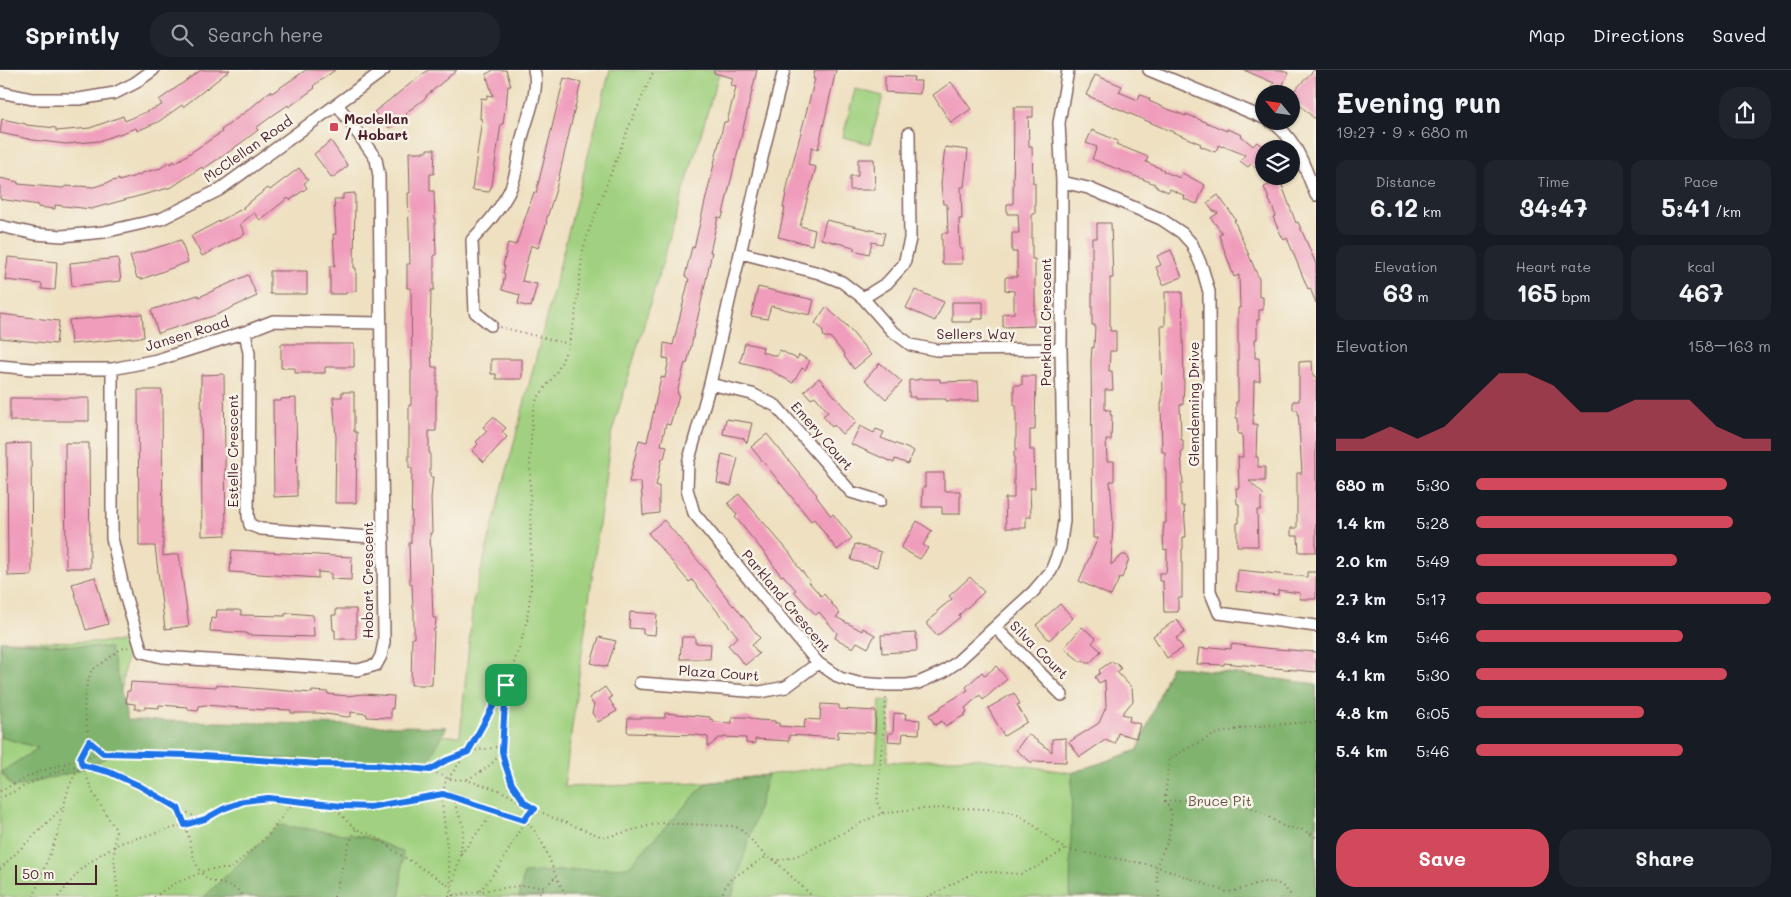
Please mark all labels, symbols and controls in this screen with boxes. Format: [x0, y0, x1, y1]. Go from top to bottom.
search box [150, 12, 500, 57]
text: Sprintly [25, 19, 120, 50]
icon: search [168, 21, 196, 49]
text: Search here [208, 22, 323, 47]
text: Map [1528, 23, 1565, 47]
text: Directions [1593, 23, 1685, 47]
text: Saved [1713, 23, 1766, 47]
text: Evening run [1336, 84, 1501, 120]
north arrow [1255, 85, 1300, 130]
map controls [1255, 85, 1300, 185]
button: share [1719, 87, 1771, 139]
place label: Mcclellan / Hobart [344, 109, 408, 144]
street label: McClellan Road [199, 111, 296, 186]
marker: Mcclellan / Hobart [328, 121, 340, 133]
text: 19:27 · 9 × 680 m [1336, 121, 1468, 142]
button: layers [1255, 140, 1300, 185]
text: Distance [1376, 172, 1436, 191]
text: Time [1538, 172, 1569, 191]
text: Pace [1684, 172, 1718, 191]
text: 6.12 [1370, 191, 1418, 223]
text: 34:47 [1519, 191, 1588, 223]
text: 5:41 [1661, 191, 1711, 223]
text: km [1418, 202, 1441, 221]
text: /km [1711, 202, 1741, 221]
text: Elevation [1374, 257, 1437, 276]
text: Heart rate [1516, 257, 1591, 276]
text: kcal [1687, 257, 1715, 276]
street label: Parkland Crescent [1036, 258, 1055, 386]
text: 63 [1383, 276, 1413, 308]
text: 165 [1516, 276, 1557, 308]
text: 467 [1679, 276, 1724, 308]
text: m [1413, 287, 1429, 306]
text: bpm [1557, 287, 1591, 306]
street label: Jansen Road [143, 312, 231, 355]
street label: Sellers Way [937, 324, 1015, 343]
text: Elevation [1336, 335, 1408, 356]
text: 158–163 m [1688, 335, 1771, 356]
street label: Glendenning Drive [1184, 341, 1203, 467]
street label: Estelle Crescent [223, 394, 242, 508]
street label: Emery Court [787, 397, 858, 474]
text: 680 m [1336, 474, 1384, 495]
text: 5:30 [1416, 474, 1450, 495]
text: 1.4 km [1336, 512, 1385, 533]
text: 5:28 [1416, 512, 1449, 533]
street label: Hobart Crescent [358, 522, 377, 638]
street label: Parkland Crescent [738, 545, 835, 656]
text: 2.0 km [1336, 550, 1387, 571]
text: 5:49 [1416, 550, 1449, 571]
text: 2.7 km [1336, 588, 1386, 609]
text: 5:17 [1416, 588, 1446, 609]
street label: Silva Court [1006, 616, 1073, 683]
text: 3.4 km [1336, 626, 1388, 647]
text: 5:46 [1416, 626, 1449, 647]
street label: Plaza Court [678, 660, 760, 685]
pin [485, 664, 527, 706]
text: 4.1 km [1336, 664, 1385, 685]
text: 5:30 [1416, 664, 1450, 685]
icon: arrive [492, 671, 520, 699]
text: 4.8 km [1336, 702, 1388, 723]
text: 6:05 [1416, 702, 1450, 723]
text: 5.4 km [1336, 740, 1388, 761]
text: 5:46 [1416, 740, 1449, 761]
park label: Bruce Pit [1188, 791, 1252, 810]
button: Save [1336, 829, 1549, 887]
button: Share [1559, 829, 1771, 887]
scale bar [15, 862, 98, 885]
text: 50 m [22, 864, 54, 883]

